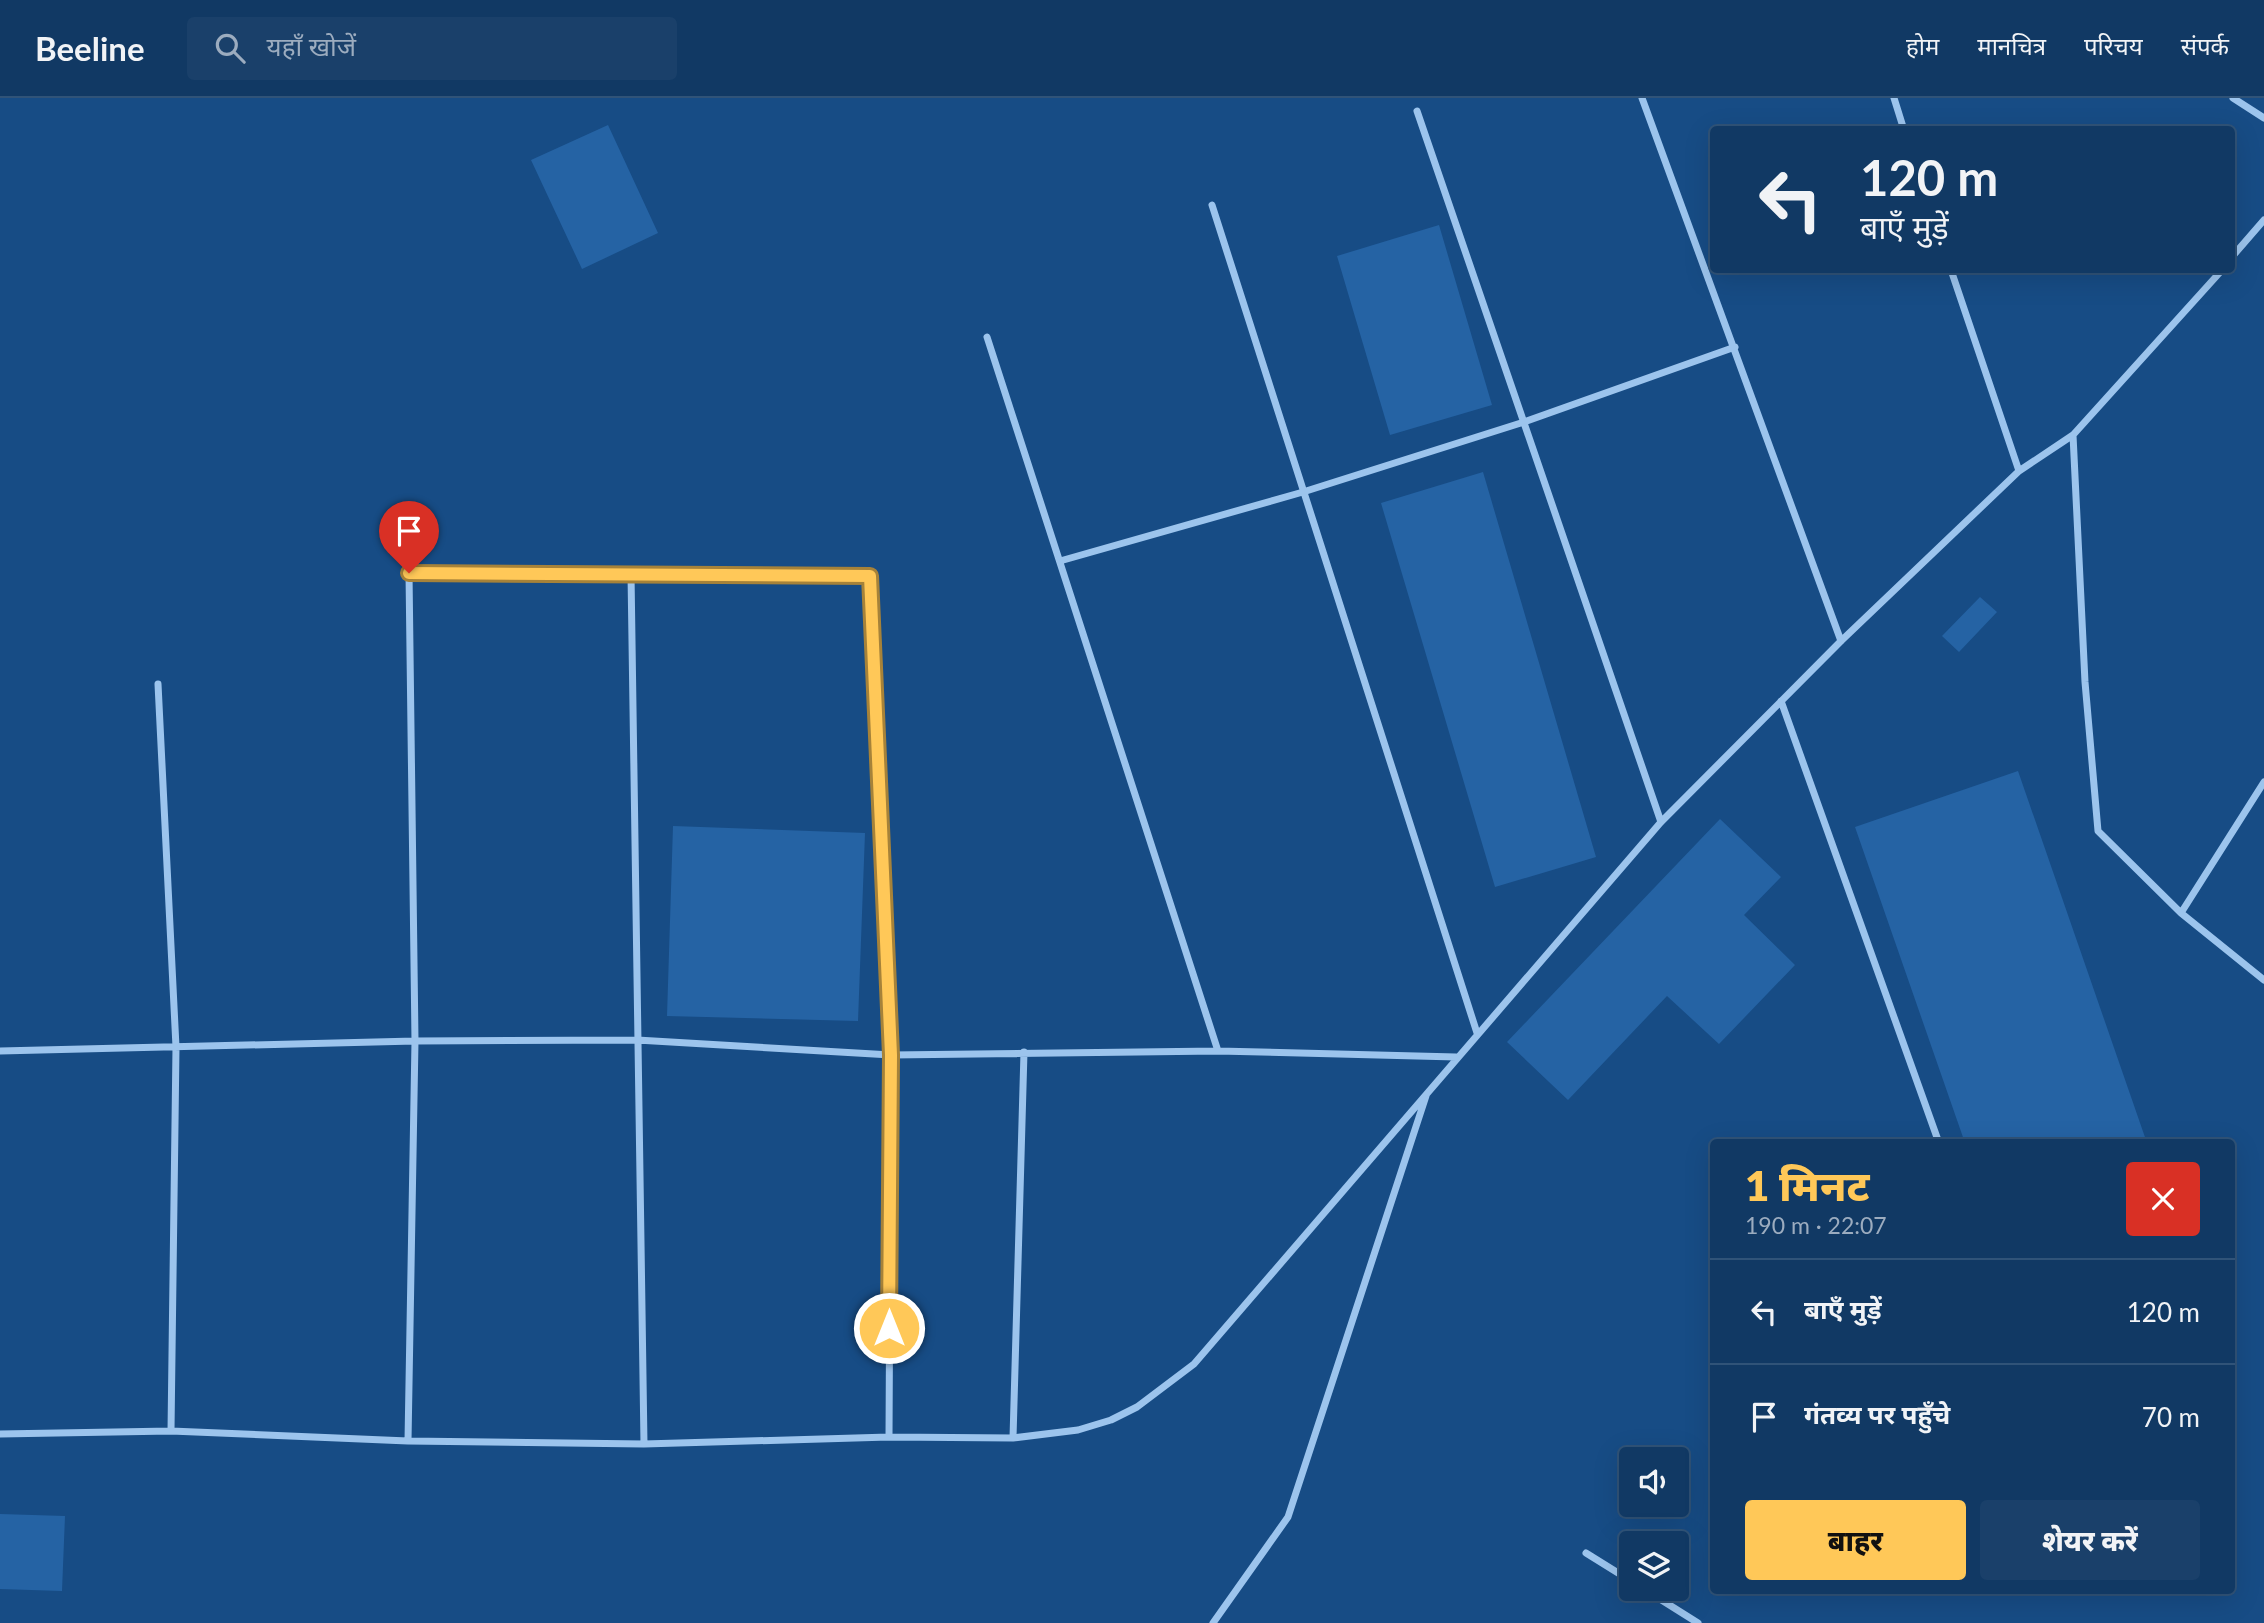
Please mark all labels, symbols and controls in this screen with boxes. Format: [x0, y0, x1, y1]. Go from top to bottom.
search box [187, 17, 677, 80]
text: Beeline [35, 28, 145, 68]
icon: search [211, 29, 249, 67]
text: यहाँ खोजें [267, 30, 356, 62]
text: होम [1906, 31, 1939, 60]
text: मानचित्र [1977, 31, 2046, 60]
text: परिचय [2084, 31, 2143, 60]
text: संपर्क [2181, 31, 2229, 60]
text: 120 m [1860, 148, 1998, 206]
icon: left [1745, 154, 1836, 245]
text: बाएँ मुड़ें [1860, 207, 1949, 246]
pin [379, 501, 439, 573]
icon: arrive [390, 512, 428, 550]
text: 1 मिनट [1745, 1160, 1870, 1210]
button: close [2126, 1162, 2200, 1236]
text: 190 m · 22:07 [1745, 1211, 1887, 1239]
position arrow [852, 1291, 926, 1365]
icon: left [1745, 1293, 1783, 1331]
text: बाएँ मुड़ें [1804, 1293, 1882, 1325]
text: 120 m [2127, 1296, 2200, 1328]
icon: arrive [1745, 1398, 1783, 1436]
text: गंतव्य पर पहुँचे [1804, 1398, 1950, 1430]
text: 70 m [2142, 1401, 2200, 1433]
map controls [1619, 1447, 1689, 1601]
button: sound [1619, 1447, 1689, 1517]
button: बाहर [1745, 1500, 1966, 1580]
button: शेयर करें [1980, 1500, 2200, 1580]
button: layers [1619, 1531, 1689, 1601]

